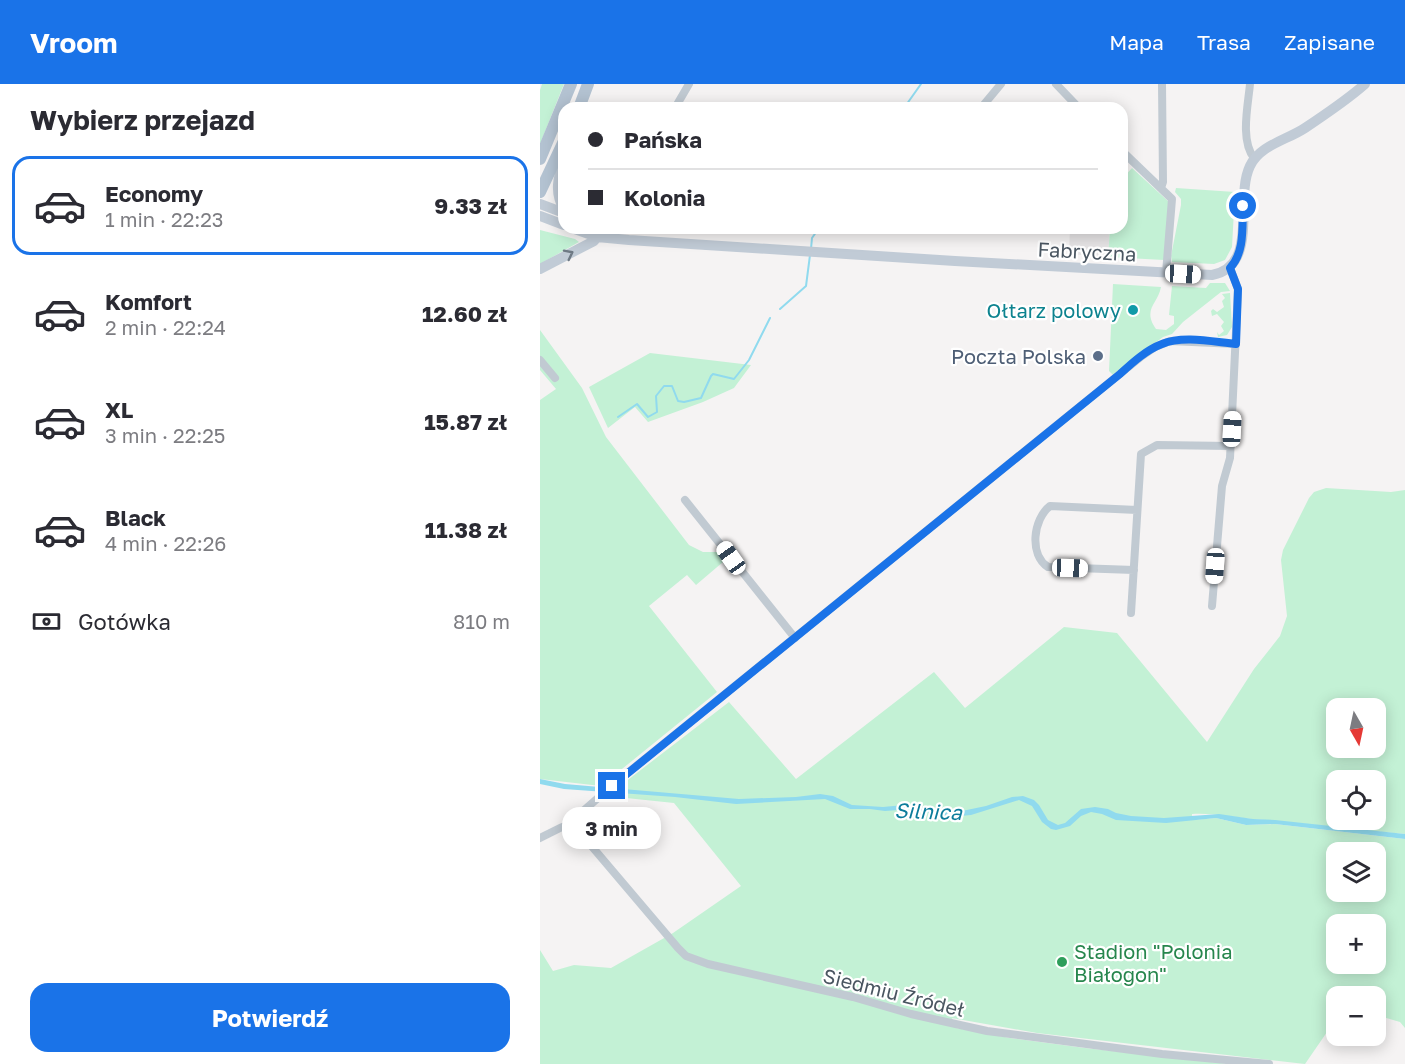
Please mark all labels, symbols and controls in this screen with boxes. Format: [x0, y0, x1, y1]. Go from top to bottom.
text: Vroom [30, 26, 118, 59]
text: Mapa [1109, 29, 1164, 55]
text: Trasa [1197, 29, 1251, 55]
text: Zapisane [1284, 29, 1375, 55]
text: Wybierz przejazd [30, 104, 255, 136]
text: Pańska [624, 126, 702, 153]
icon: car [33, 179, 87, 233]
text: Economy [105, 180, 203, 207]
text: Kolonia [624, 184, 705, 211]
text: 9.33 zł [434, 192, 507, 219]
route start [1229, 192, 1256, 219]
text: 1 min · 22:23 [105, 207, 224, 231]
street label: Fabryczna [1037, 236, 1137, 266]
one-way arrow [563, 250, 574, 261]
car [1165, 264, 1201, 284]
icon: car [33, 287, 87, 341]
text: Komfort [105, 288, 192, 315]
place label: Ołtarz polowy [986, 298, 1121, 322]
text: 12.60 zł [422, 300, 507, 327]
marker: Ołtarz polowy [1126, 303, 1140, 317]
text: 2 min · 22:24 [105, 315, 226, 339]
place label: Poczta Polska [951, 344, 1086, 368]
marker: Poczta Polska [1091, 349, 1105, 363]
icon: car [33, 395, 87, 449]
text: XL [105, 396, 133, 423]
text: 15.87 zł [424, 408, 507, 435]
car [1222, 411, 1242, 447]
text: 3 min · 22:25 [105, 423, 225, 447]
icon: car [33, 503, 87, 557]
text: Black [105, 504, 166, 531]
text: 11.38 zł [425, 516, 507, 543]
text: 4 min · 22:26 [105, 531, 226, 555]
car [713, 538, 749, 578]
car [1205, 547, 1225, 585]
car [1052, 558, 1088, 578]
icon: cash [30, 605, 63, 638]
text: Gotówka [78, 608, 171, 635]
text: 810 m [453, 609, 510, 633]
north arrow [1326, 698, 1386, 758]
map controls [1326, 698, 1386, 1046]
button: locate [1326, 770, 1386, 830]
route end [598, 772, 625, 799]
water label: Silnica [894, 797, 963, 825]
callout: 3 min [562, 807, 662, 849]
text: 3 min [585, 816, 638, 840]
button: layers [1326, 842, 1386, 902]
button: + [1326, 914, 1386, 974]
place label: Stadion "Polonia Białogon" [1074, 939, 1233, 986]
marker: Stadion "Polonia Białogon" [1055, 955, 1069, 969]
street label: Siedmiu Źródeł [821, 963, 967, 1021]
button: Potwierdź [30, 983, 510, 1052]
button: − [1326, 986, 1386, 1046]

